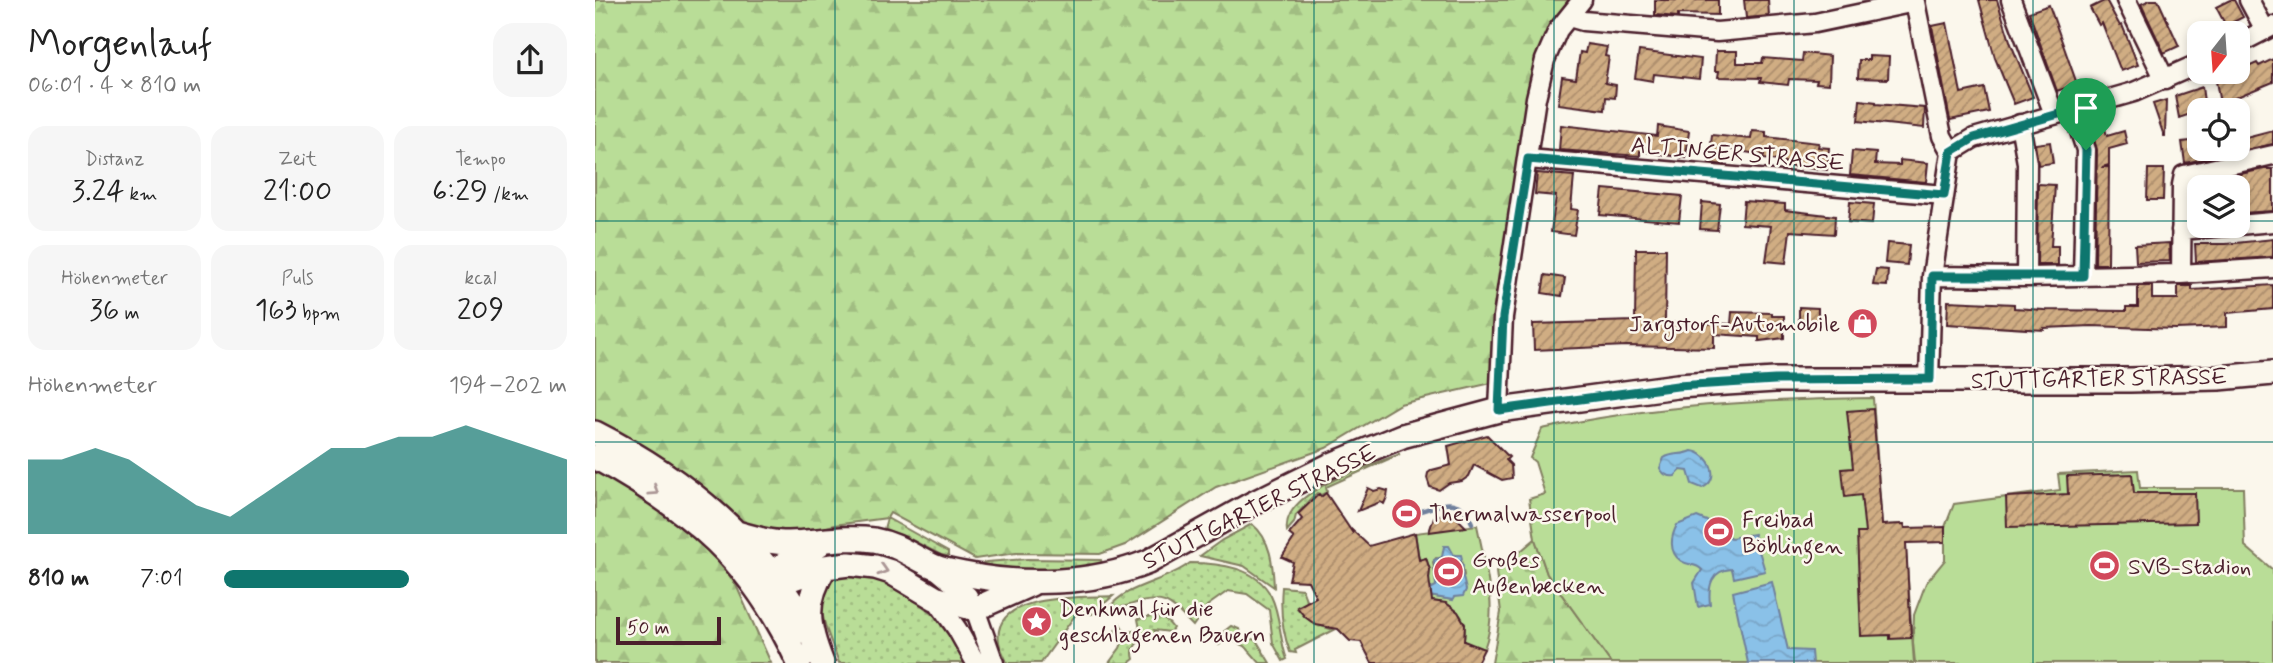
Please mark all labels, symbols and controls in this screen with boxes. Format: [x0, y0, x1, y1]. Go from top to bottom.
text: Morgenlauf [28, 20, 212, 69]
north arrow [2187, 21, 2251, 84]
map controls [2187, 21, 2250, 238]
button: share [493, 23, 567, 97]
text: 06:01 · 4 × 810 m [28, 71, 201, 101]
pin [2056, 78, 2116, 150]
icon: arrive [2067, 89, 2105, 127]
button: locate [2187, 98, 2250, 161]
street label: ALTINGER STRASSE [1630, 131, 1846, 179]
text: Distanz [85, 147, 144, 172]
text: Zeit [278, 147, 317, 172]
text: Tempo [455, 147, 506, 172]
text: 3.24 [72, 172, 124, 211]
text: 21:00 [263, 172, 332, 211]
text: 6:29 [432, 172, 488, 211]
button: layers [2187, 175, 2250, 238]
text: km [124, 182, 157, 207]
text: /km [488, 182, 529, 207]
text: Höhenmeter [61, 266, 168, 291]
text: Puls [281, 266, 314, 291]
text: kcal [465, 266, 496, 291]
text: 36 [89, 291, 119, 330]
text: 163 [255, 291, 297, 330]
text: 209 [457, 291, 504, 330]
text: m [119, 301, 140, 326]
text: bpm [297, 301, 340, 326]
shop icon: Jargstorf-Automobile [1846, 306, 1880, 340]
place label: Jargstorf-Automobile [1629, 310, 1840, 342]
street label: STUTTGARTER STRASSE [1971, 363, 2227, 397]
text: Höhenmeter [28, 371, 157, 401]
text: 194–202 m [449, 371, 567, 401]
street label: STUTTGARTER STRASSE [1138, 438, 1382, 577]
one-way arrow [646, 483, 659, 495]
sports icon: Thermalwasserpool [1389, 496, 1423, 530]
place label: Thermalwasserpool [1429, 500, 1617, 530]
place label: Freibad Böblingen [1742, 506, 1843, 564]
sports icon: Freibad Böblingen [1702, 515, 1736, 549]
place label: Großes Außenbecken [1472, 546, 1604, 602]
sports icon: SVB-Stadion [2088, 549, 2122, 583]
place label: SVB-Stadion [2128, 553, 2251, 583]
sports icon: Großes Außenbecken [1432, 555, 1466, 589]
one-way arrow [877, 561, 889, 576]
text: 810 m [28, 564, 89, 594]
text: 7:01 [140, 564, 183, 594]
place label: Denkmal für die geschlagenen Bauern [1059, 595, 1266, 653]
place icon: Denkmal für die geschlagenen Bauern [1019, 604, 1053, 638]
scale bar [616, 614, 721, 646]
text: 50 m [627, 616, 670, 641]

